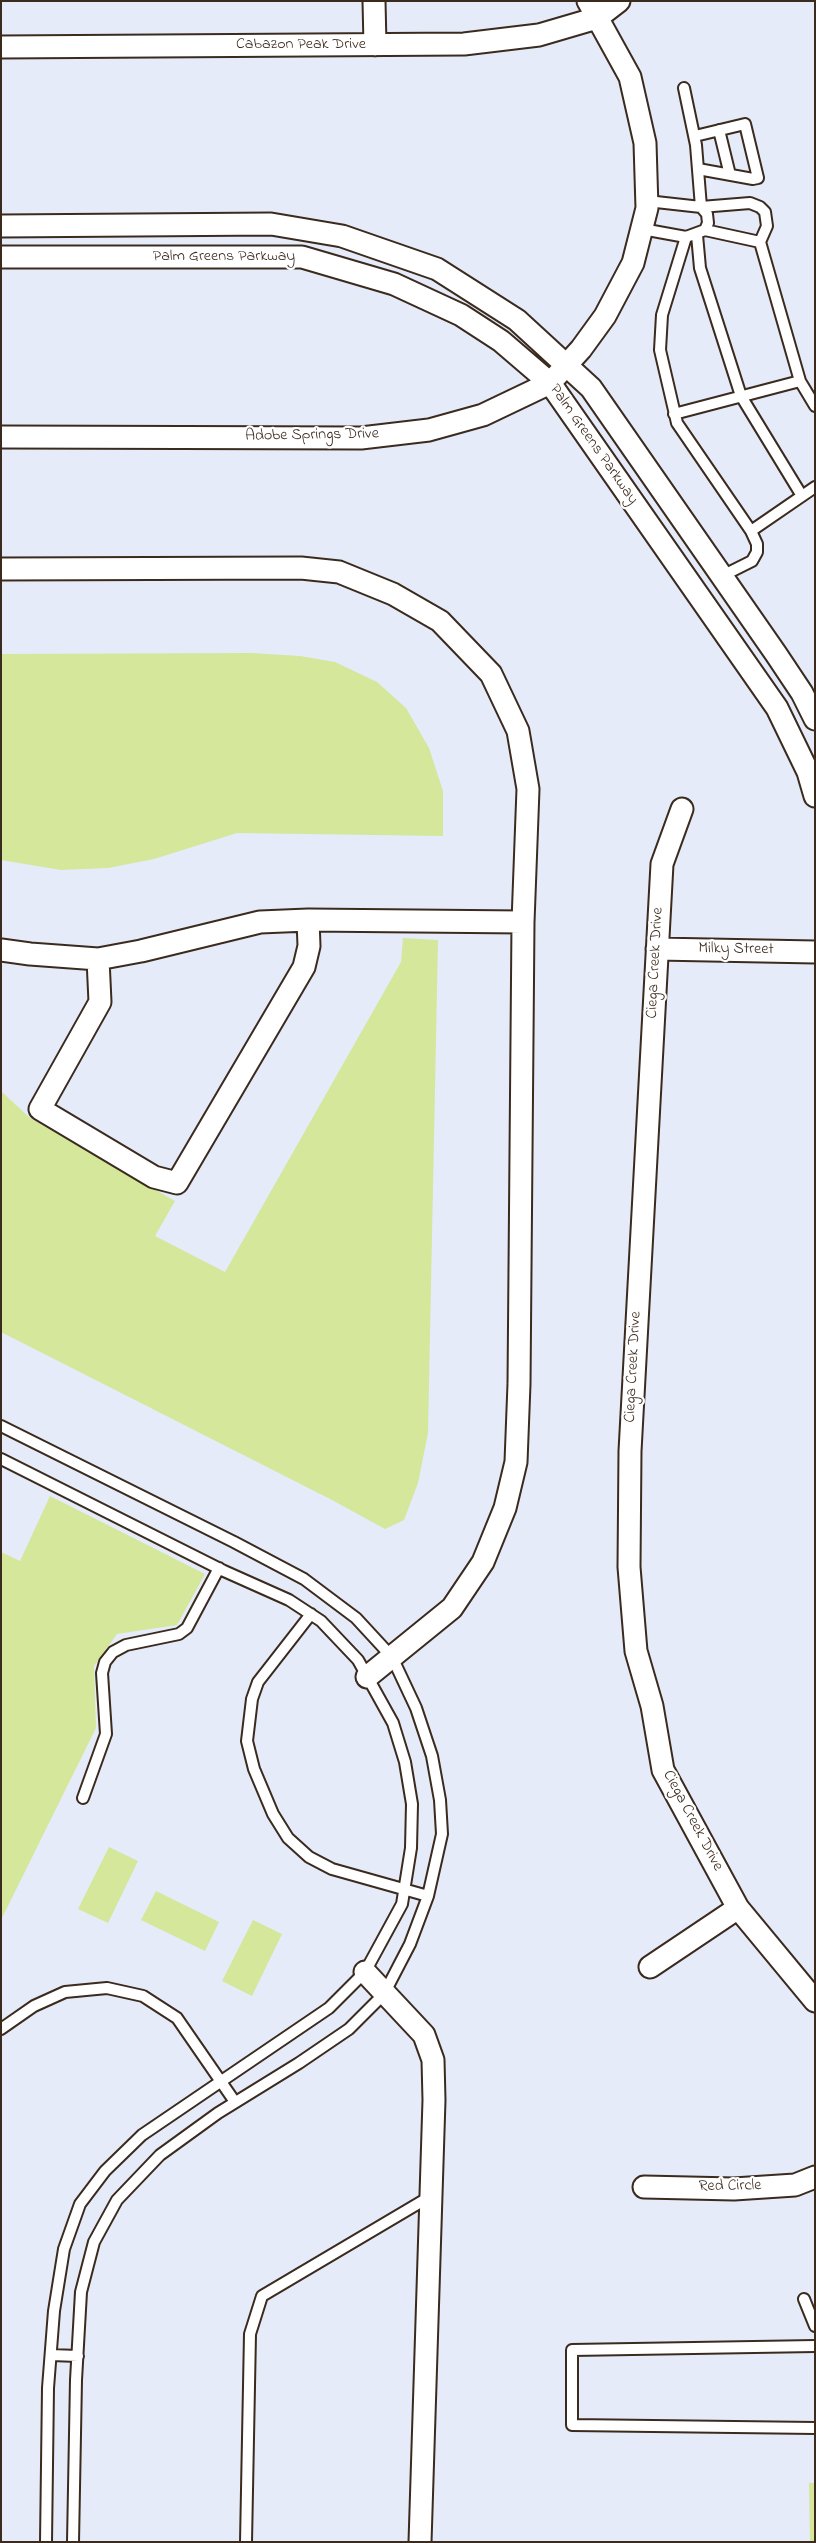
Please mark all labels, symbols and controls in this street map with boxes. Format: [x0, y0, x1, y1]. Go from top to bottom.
street label: Cabazon Peak Drive [236, 35, 366, 55]
street label: Palm Greens Parkway [153, 247, 295, 267]
street label: Palm Greens Parkway [544, 381, 642, 509]
street label: Adobe Springs Drive [245, 425, 379, 447]
street label: Ciega Creek Drive [644, 907, 668, 1019]
street label: Milky Street [698, 940, 774, 960]
street label: Ciega Creek Drive [622, 1311, 646, 1423]
street label: Ciega Creek Drive [657, 1767, 727, 1875]
street label: Red Circle [699, 2177, 761, 2197]

